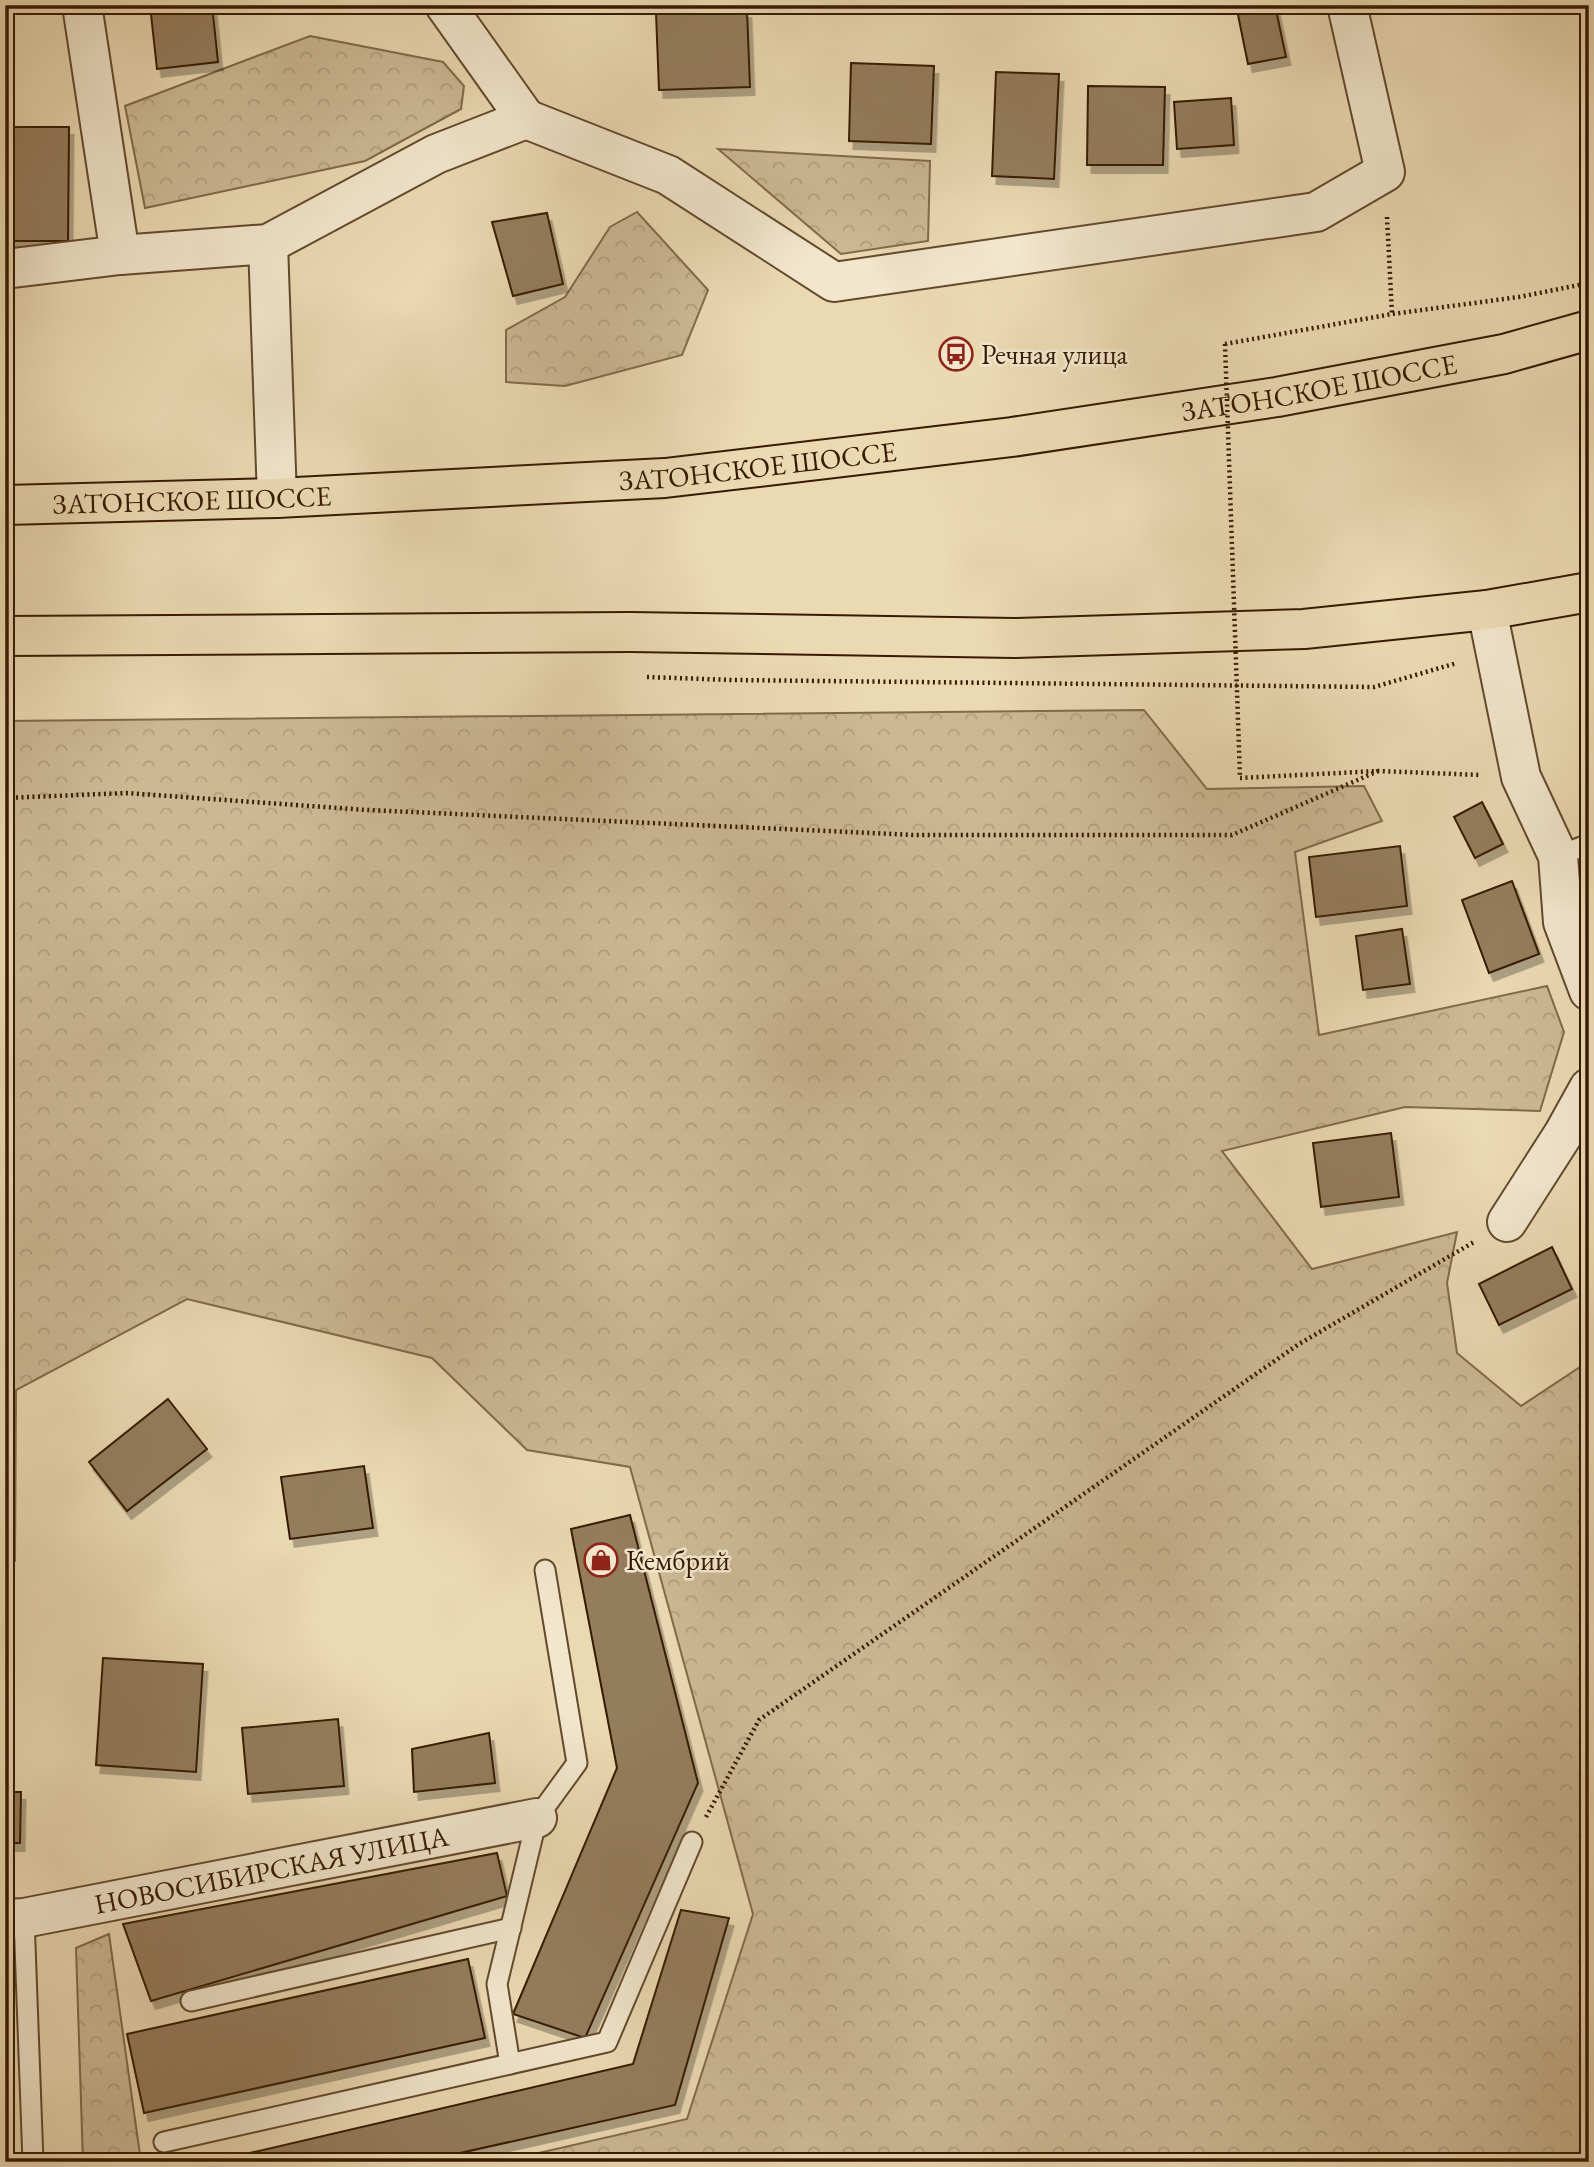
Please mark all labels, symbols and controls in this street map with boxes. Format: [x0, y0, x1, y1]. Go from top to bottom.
bus stop icon: Речная улица [937, 335, 975, 373]
place label: Речная улица [981, 336, 1129, 372]
street label: ЗАТОНСКОЕ ШОССЕ [1179, 345, 1460, 429]
street label: ЗАТОНСКОЕ ШОССЕ [618, 433, 899, 498]
street label: ЗАТОНСКОЕ ШОССЕ [52, 477, 333, 522]
shop icon: Кембрий [582, 1541, 620, 1579]
place label: Кембрий [626, 1542, 730, 1578]
street label: НОВОСИБИРСКАЯ УЛИЦА [91, 1818, 452, 1922]

